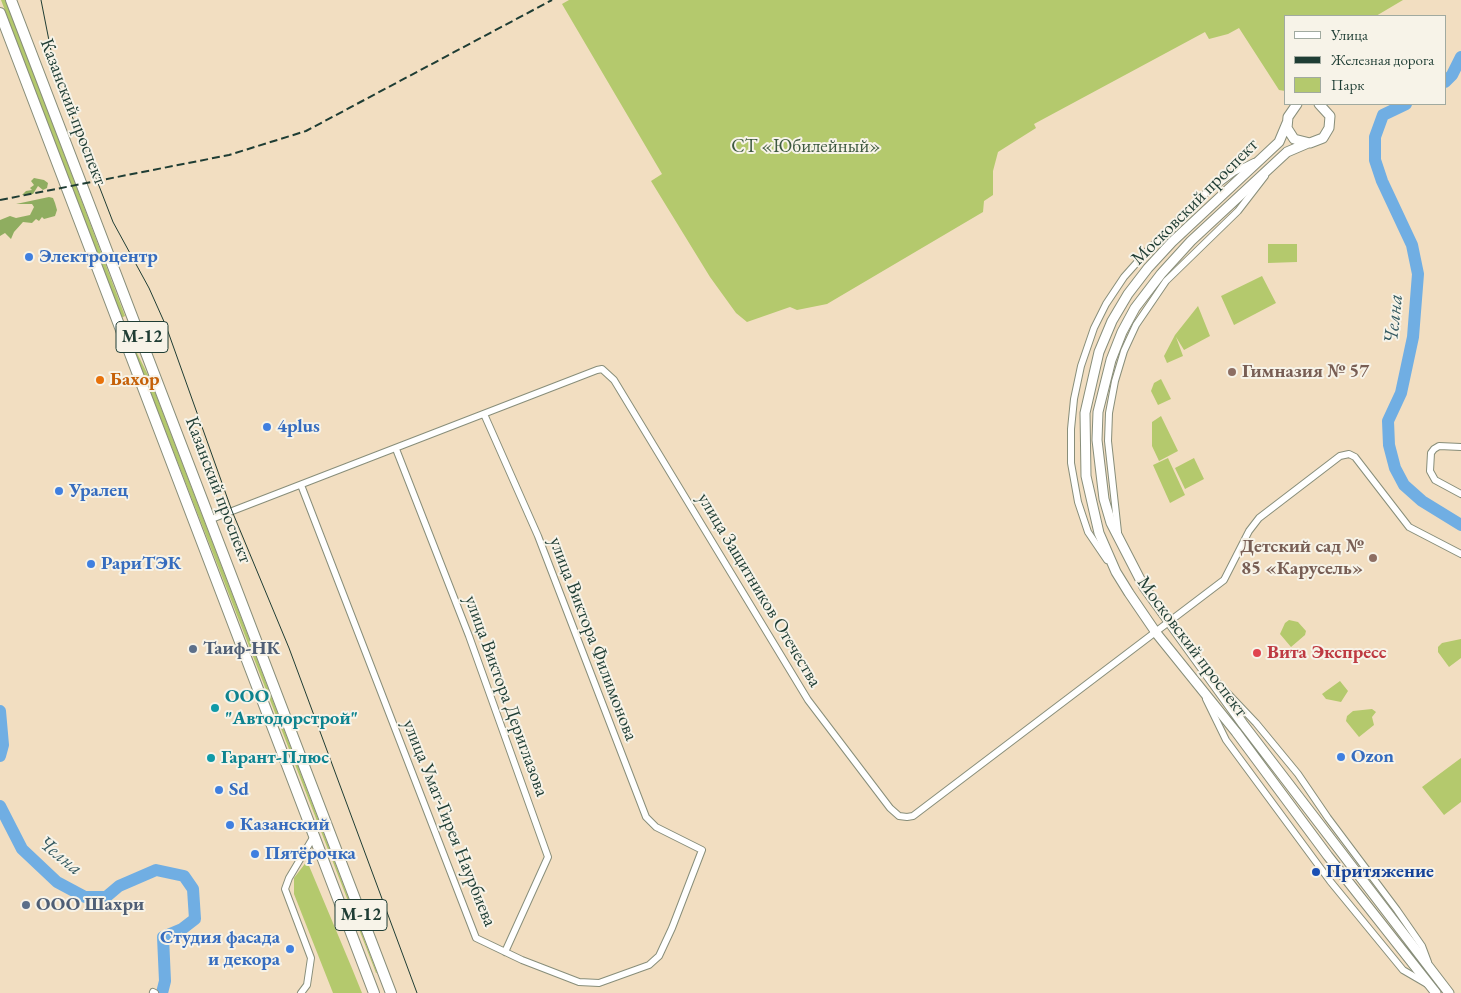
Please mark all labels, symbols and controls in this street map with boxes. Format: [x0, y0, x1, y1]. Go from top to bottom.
legend [1284, 15, 1446, 105]
text: Улица [1331, 25, 1368, 44]
street label: Казанский проспект [35, 35, 111, 189]
text: Железная дорога [1331, 50, 1434, 69]
text: Парк [1331, 75, 1364, 94]
street label: Московский проспект [1127, 134, 1263, 270]
park label: СТ «Юбилейный» [731, 136, 881, 158]
place label: Электроцентр [39, 246, 158, 268]
marker: Электроцентр [23, 251, 35, 263]
water label: Челна [1379, 293, 1409, 345]
road number: М-12 [116, 322, 168, 352]
place label: Гимназия № 57 [1242, 361, 1369, 383]
marker: Гимназия № 57 [1226, 366, 1238, 378]
place label: Бахор [110, 369, 159, 391]
marker: Бахор [94, 374, 106, 386]
street label: Казанский проспект [180, 413, 256, 567]
place label: 4plus [277, 416, 320, 438]
marker: 4plus [261, 421, 273, 433]
place label: Уралец [69, 480, 128, 502]
marker: Уралец [53, 485, 65, 497]
street label: улица Защитников Отечества [692, 489, 826, 691]
street label: улица Виктора Филимонова [544, 534, 642, 744]
place label: Детский сад № 85 «Карусель» [1240, 536, 1363, 580]
marker: Детский сад № 85 «Карусель» [1367, 552, 1379, 564]
place label: РариТЭК [101, 553, 181, 575]
marker: РариТЭК [85, 558, 97, 570]
street label: Московский проспект [1132, 572, 1252, 722]
street label: улица Виктора Дериглазова [459, 592, 553, 800]
place label: Таиф-НК [203, 638, 280, 660]
place label: Вита Экспресс [1267, 642, 1387, 664]
marker: Таиф-НК [187, 643, 199, 655]
marker: Вита Экспресс [1251, 647, 1263, 659]
place label: ООО "Автодорстрой" [225, 686, 358, 730]
marker: ООО "Автодорстрой" [209, 702, 221, 714]
street label: улица Умат-Гирея Наурбиева [397, 716, 501, 930]
place label: Ozon [1351, 746, 1394, 768]
place label: Гарант-Плюс [221, 747, 329, 769]
marker: Ozon [1335, 751, 1347, 763]
marker: Гарант-Плюс [205, 752, 217, 764]
place label: Sd [229, 779, 249, 801]
marker: Sd [213, 784, 225, 796]
place label: Казанский [240, 814, 330, 836]
marker: Казанский [224, 819, 236, 831]
water label: Челна [33, 831, 87, 881]
place label: Пятёрочка [265, 843, 356, 865]
marker: Пятёрочка [249, 848, 261, 860]
place label: Притяжение [1326, 861, 1434, 883]
marker: Притяжение [1310, 866, 1322, 878]
place label: ООО Шахри [36, 894, 144, 916]
marker: ООО Шахри [20, 899, 32, 911]
road number: М-12 [335, 900, 387, 930]
place label: Студия фасада и декора [160, 927, 280, 971]
marker: Студия фасада и декора [284, 943, 296, 955]

